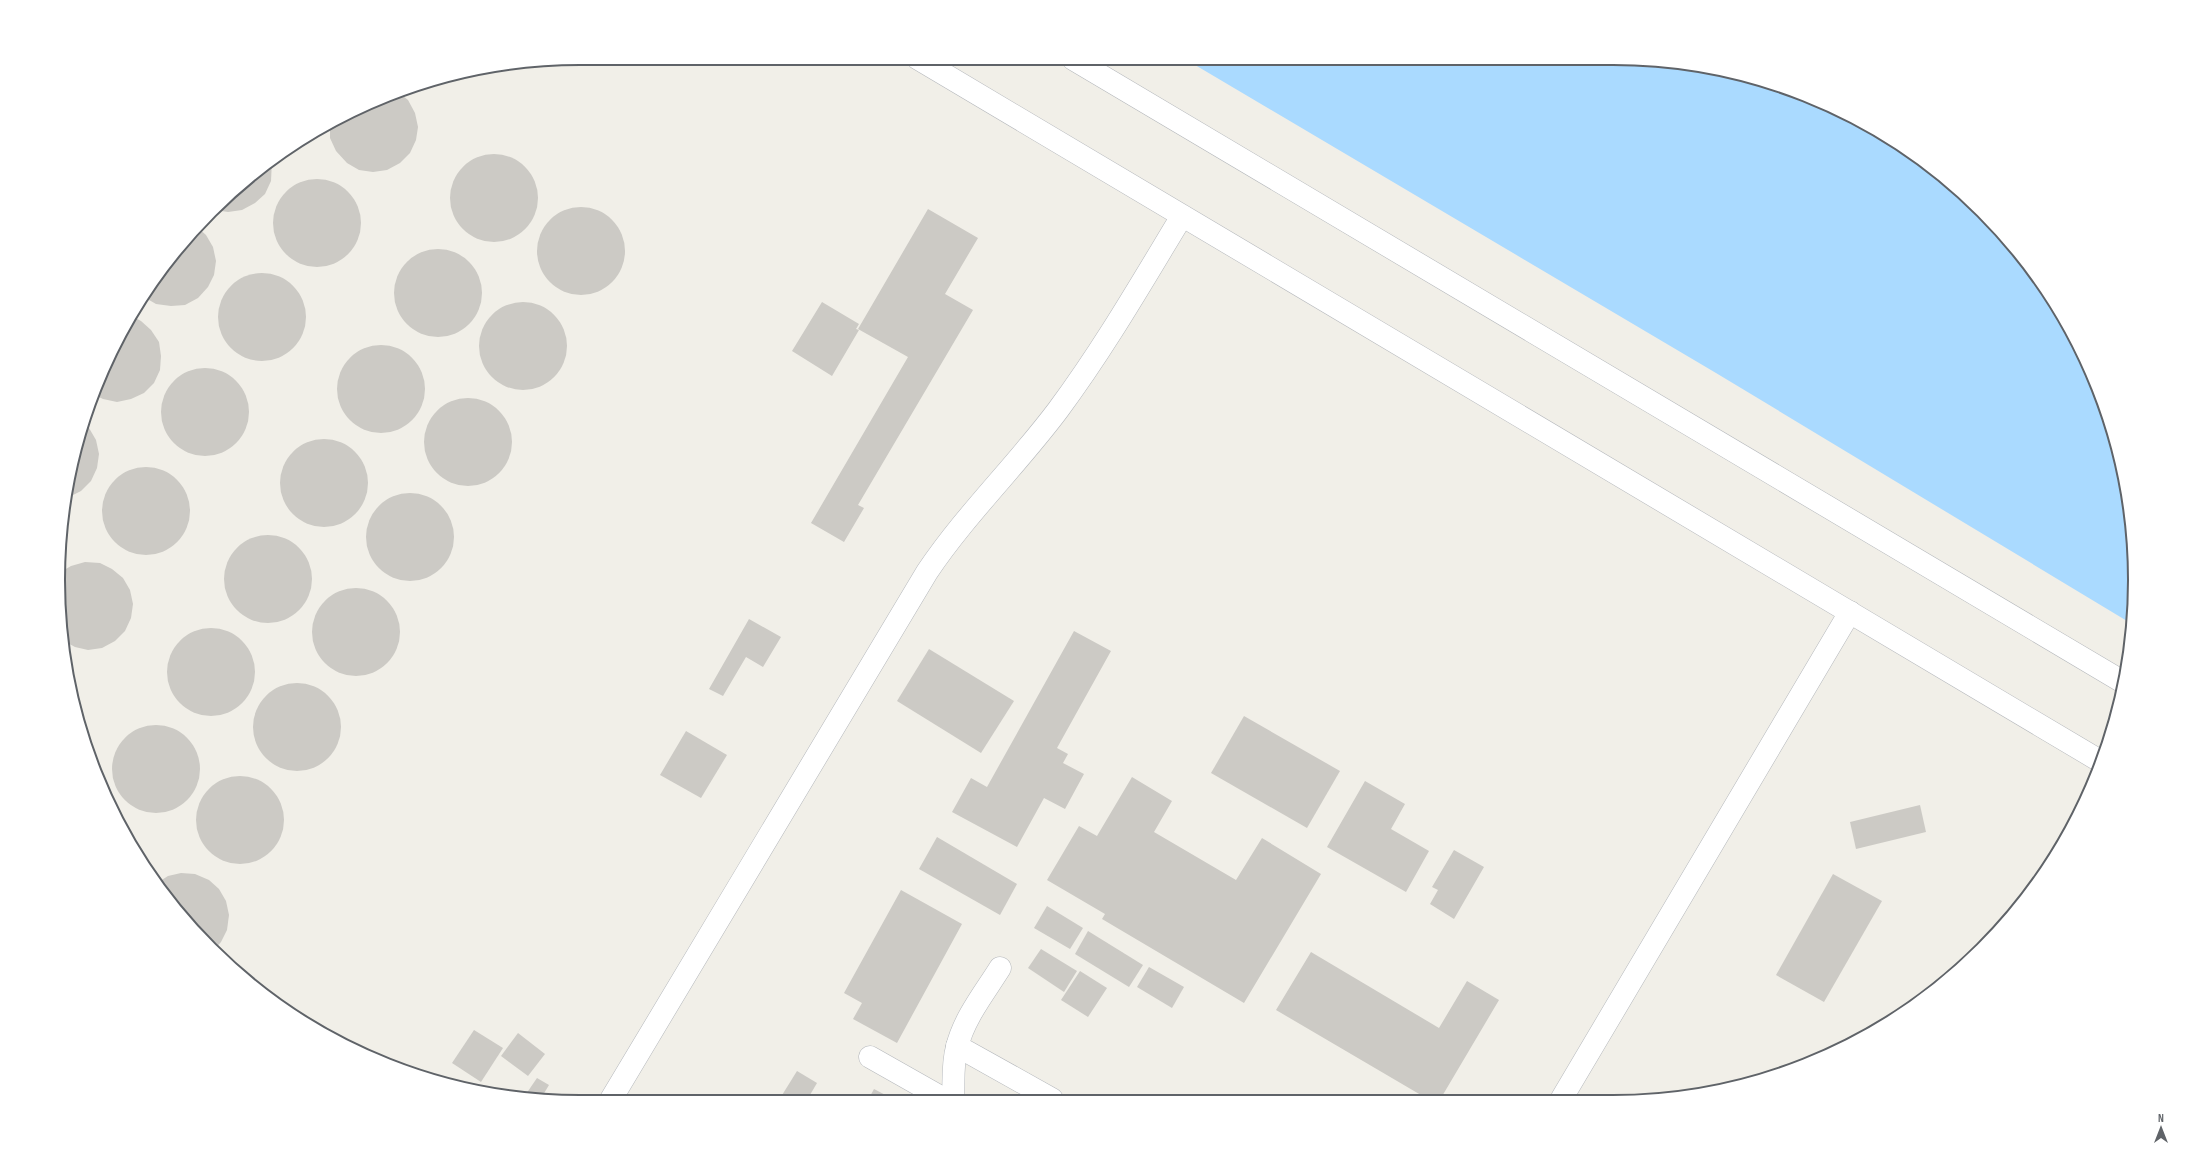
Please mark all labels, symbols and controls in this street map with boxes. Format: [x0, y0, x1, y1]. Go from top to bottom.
north arrow [2141, 1108, 2181, 1148]
text: N [2158, 1112, 2164, 1125]

